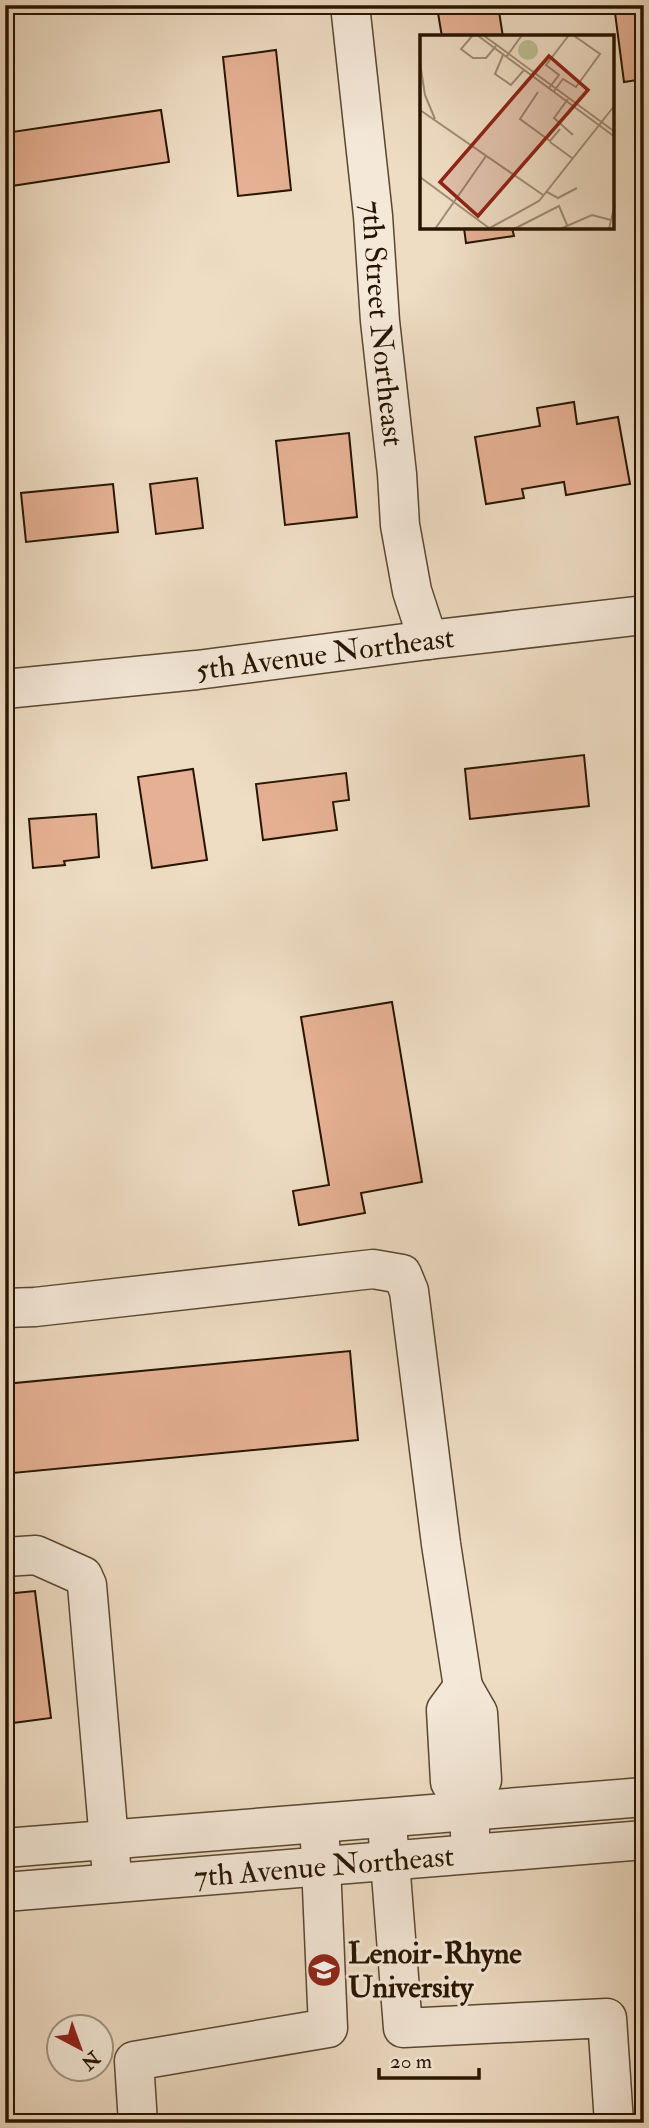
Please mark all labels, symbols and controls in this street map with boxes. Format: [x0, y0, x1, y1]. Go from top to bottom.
inset map [420, 35, 614, 229]
street label: 7th Street Northeast [352, 199, 412, 448]
street label: 5th Avenue Northeast [194, 619, 457, 689]
street label: 7th Avenue Northeast [192, 1837, 456, 1896]
place label: Lenoir-Rhyne University [348, 1935, 522, 2006]
school or university icon: Lenoir-Rhyne University [305, 1951, 343, 1989]
north arrow [46, 2012, 116, 2082]
scale bar [379, 2037, 479, 2081]
text: N [75, 2045, 106, 2075]
text: 20 m [390, 2048, 432, 2075]

